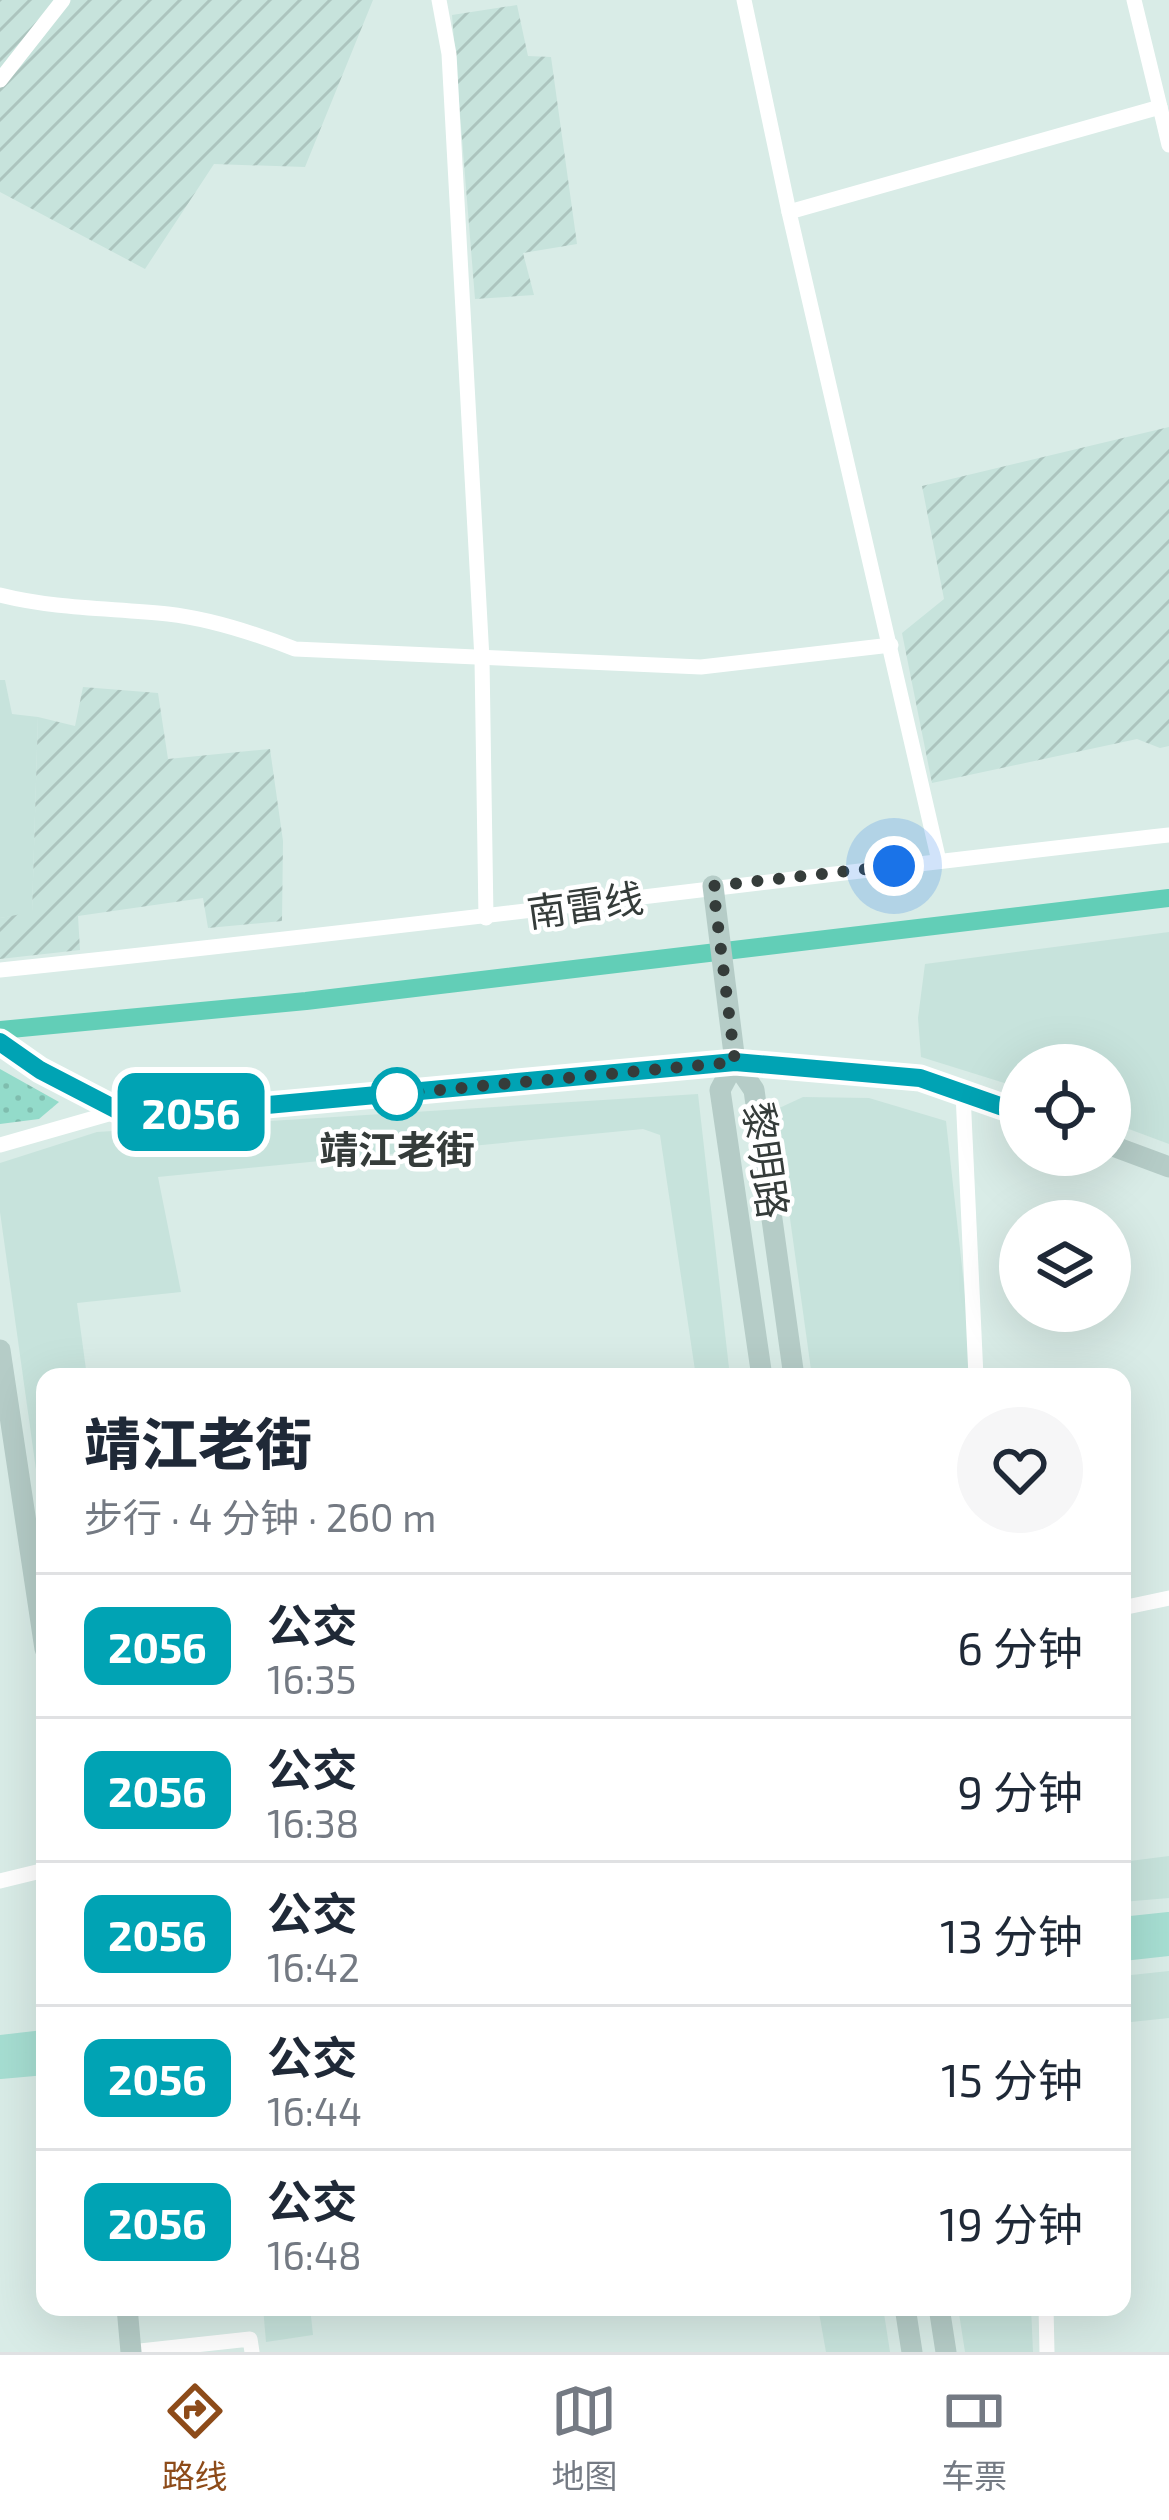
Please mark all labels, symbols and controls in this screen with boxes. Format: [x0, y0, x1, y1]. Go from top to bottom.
your location [864, 836, 924, 896]
street label: 南雷线 [524, 873, 646, 935]
map controls [999, 1044, 1131, 1332]
button: locate [999, 1044, 1131, 1176]
marker: 靖江老街 [372, 1069, 422, 1119]
line badge: 2056 [107, 1073, 275, 1151]
text: 2056 [142, 1087, 240, 1137]
street label: 黎明路 [736, 1099, 798, 1221]
place label: 靖江老街 [319, 1125, 475, 1172]
button: layers [999, 1200, 1131, 1332]
button: heart [957, 1407, 1083, 1533]
text: 靖江老街 [84, 1408, 312, 1476]
text: 步行 · 4 分钟 · 260 m [84, 1493, 436, 1540]
text: 公交 [267, 1597, 357, 1651]
text: 6 分钟 [957, 1620, 1083, 1674]
text: 2056 [108, 1621, 207, 1671]
text: 16:35 [267, 1655, 357, 1702]
text: 公交 [267, 1741, 357, 1795]
text: 9 分钟 [957, 1764, 1083, 1818]
text: 2056 [108, 1765, 207, 1815]
text: 16:38 [267, 1799, 359, 1846]
text: 公交 [267, 1885, 357, 1939]
text: 13 分钟 [940, 1908, 1083, 1962]
text: 2056 [108, 1909, 207, 1959]
text: 16:42 [267, 1943, 360, 1990]
text: 公交 [267, 2029, 357, 2083]
text: 15 分钟 [941, 2052, 1083, 2106]
text: 2056 [108, 2053, 207, 2103]
text: 16:44 [267, 2087, 362, 2134]
text: 公交 [267, 2173, 357, 2227]
text: 19 分钟 [939, 2196, 1083, 2250]
text: 2056 [108, 2197, 207, 2247]
text: 16:48 [267, 2231, 362, 2278]
tab: 路线 [162, 2378, 228, 2498]
tab: 地图 [551, 2378, 617, 2498]
tab: 车票 [941, 2378, 1007, 2498]

